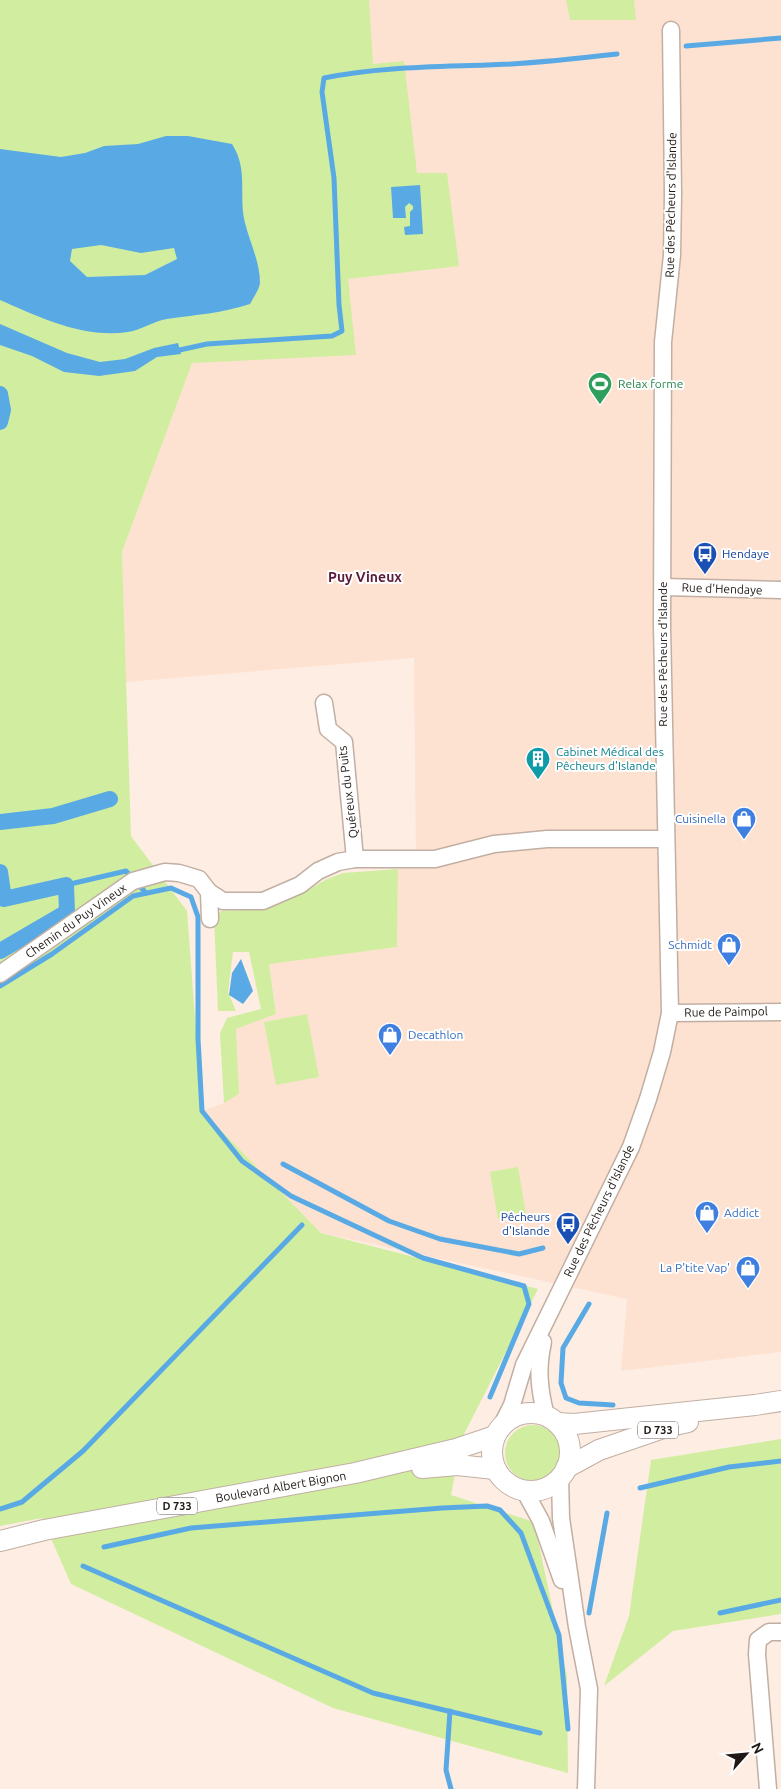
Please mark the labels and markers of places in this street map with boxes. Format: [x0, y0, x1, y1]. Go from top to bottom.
sports icon: Relax forme [587, 371, 613, 405]
place label: Relax forme [618, 377, 683, 390]
bus stop icon: Hendaye [692, 541, 718, 575]
place label: Hendaye [722, 547, 769, 560]
place label: Cabinet Médical des Pêcheurs d'Islande [556, 745, 664, 772]
building icon: Cabinet Médical des Pêcheurs d'Islande [525, 746, 551, 780]
shop icon: Cuisinella [731, 806, 757, 840]
place label: Cuisinella [675, 812, 726, 825]
shop icon: Schmidt [716, 932, 742, 966]
place label: Schmidt [668, 938, 712, 951]
shop icon: Decathlon [377, 1022, 403, 1056]
place label: Decathlon [408, 1028, 463, 1041]
shop icon: Addict [694, 1200, 720, 1234]
place label: Addict [724, 1206, 759, 1219]
place label: Pêcheurs d'Islande [501, 1210, 550, 1237]
bus stop icon: Pêcheurs d'Islande [555, 1211, 581, 1245]
shop icon: La P'tite Vap' [735, 1255, 761, 1289]
place label: La P'tite Vap' [660, 1261, 730, 1274]

